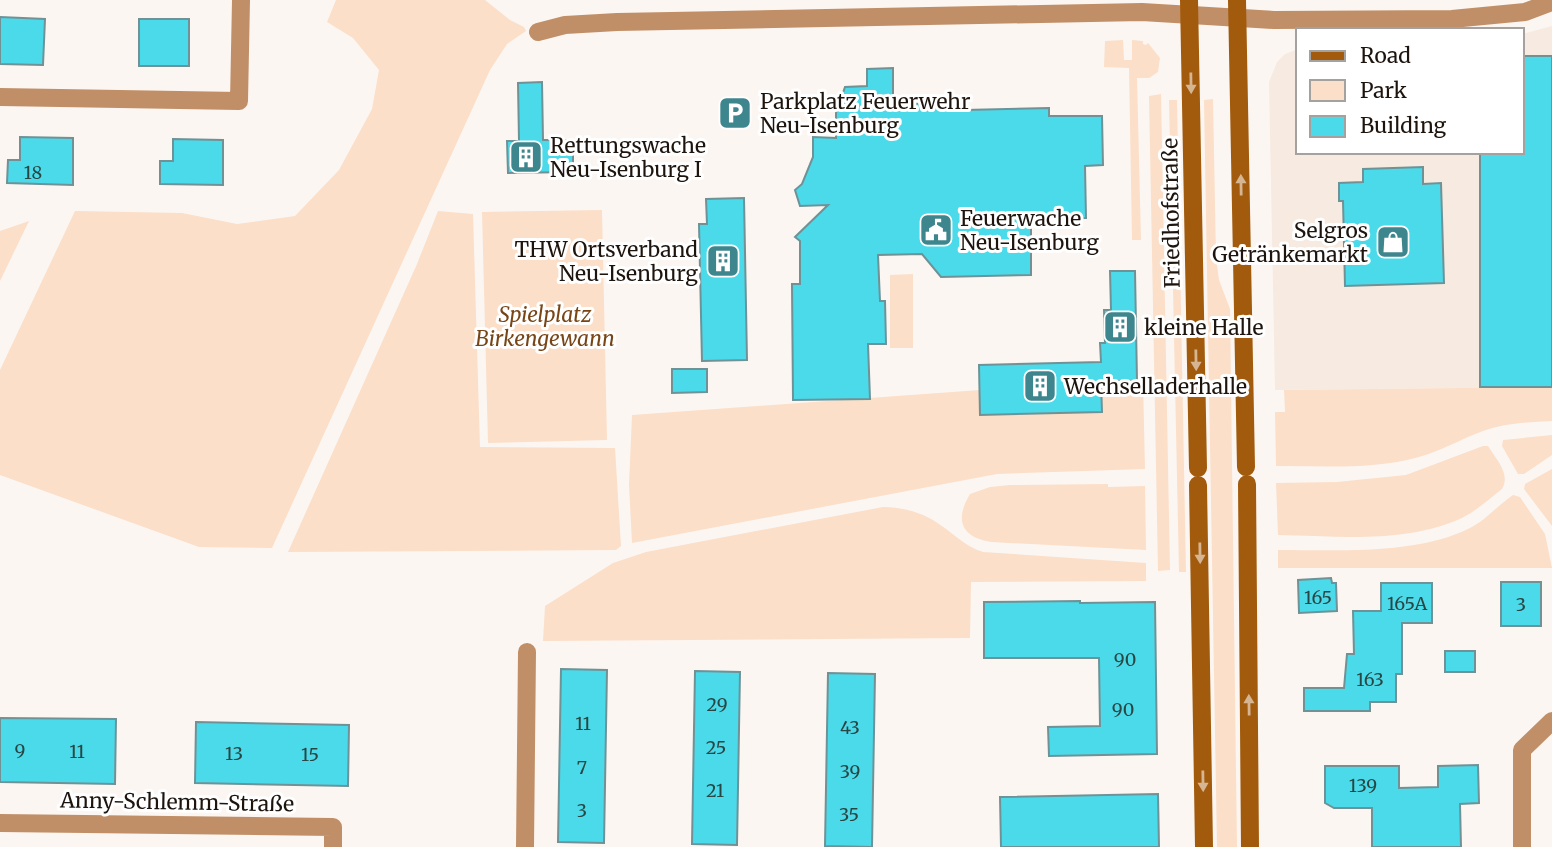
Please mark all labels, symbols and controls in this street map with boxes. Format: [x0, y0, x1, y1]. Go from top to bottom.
legend [1296, 28, 1524, 154]
text: Road [1360, 42, 1411, 69]
one-way arrow [1185, 73, 1197, 95]
text: Park [1360, 77, 1407, 104]
place label: Parkplatz Feuerwehr Neu-Isenburg [760, 88, 970, 139]
parking icon: Parkplatz Feuerwehr Neu-Isenburg [716, 94, 754, 132]
text: Building [1360, 112, 1447, 139]
place label: Rettungswache Neu-Isenburg I [550, 132, 706, 183]
building icon: Rettungswache Neu-Isenburg I [507, 138, 545, 176]
street label: Friedhofstraße [1156, 138, 1186, 288]
house number: 18 [24, 161, 42, 184]
one-way arrow [1235, 174, 1247, 196]
place label: Feuerwache Neu-Isenburg [960, 205, 1099, 256]
public building icon: Feuerwache Neu-Isenburg [917, 211, 955, 249]
place label: Selgros Getränkemarkt [1212, 217, 1368, 268]
shop icon: Selgros Getränkemarkt [1374, 223, 1412, 261]
place label: THW Ortsverband Neu-Isenburg [515, 236, 698, 287]
building icon: THW Ortsverband Neu-Isenburg [704, 242, 742, 280]
park label: Spielplatz Birkengewann [475, 301, 615, 352]
building icon: kleine Halle [1101, 308, 1139, 346]
place label: kleine Halle [1144, 314, 1264, 341]
one-way arrow [1190, 349, 1202, 371]
building icon: Wechselladerhalle [1021, 367, 1059, 405]
place label: Wechselladerhalle [1063, 373, 1247, 400]
one-way arrow [1194, 542, 1205, 564]
house number: 165 [1304, 586, 1332, 609]
house number: 165A [1387, 592, 1427, 615]
house number: 3 [1516, 593, 1526, 616]
house number: 90 [1114, 648, 1136, 671]
house number: 163 [1356, 668, 1384, 691]
house number: 29 [706, 693, 728, 716]
one-way arrow [1243, 694, 1255, 716]
house number: 90 [1112, 698, 1134, 721]
house number: 11 [575, 712, 591, 735]
house number: 43 [840, 716, 860, 739]
house number: 25 [706, 736, 726, 759]
house number: 9 [15, 739, 25, 762]
house number: 11 [69, 740, 85, 763]
house number: 13 [225, 742, 243, 765]
house number: 15 [301, 743, 319, 766]
house number: 7 [577, 756, 587, 779]
house number: 39 [840, 760, 860, 783]
one-way arrow [1197, 770, 1209, 792]
house number: 139 [1349, 774, 1377, 797]
house number: 21 [706, 779, 724, 802]
street label: Anny-Schlemm-Straße [59, 786, 294, 818]
house number: 3 [577, 799, 587, 822]
house number: 35 [839, 803, 859, 826]

